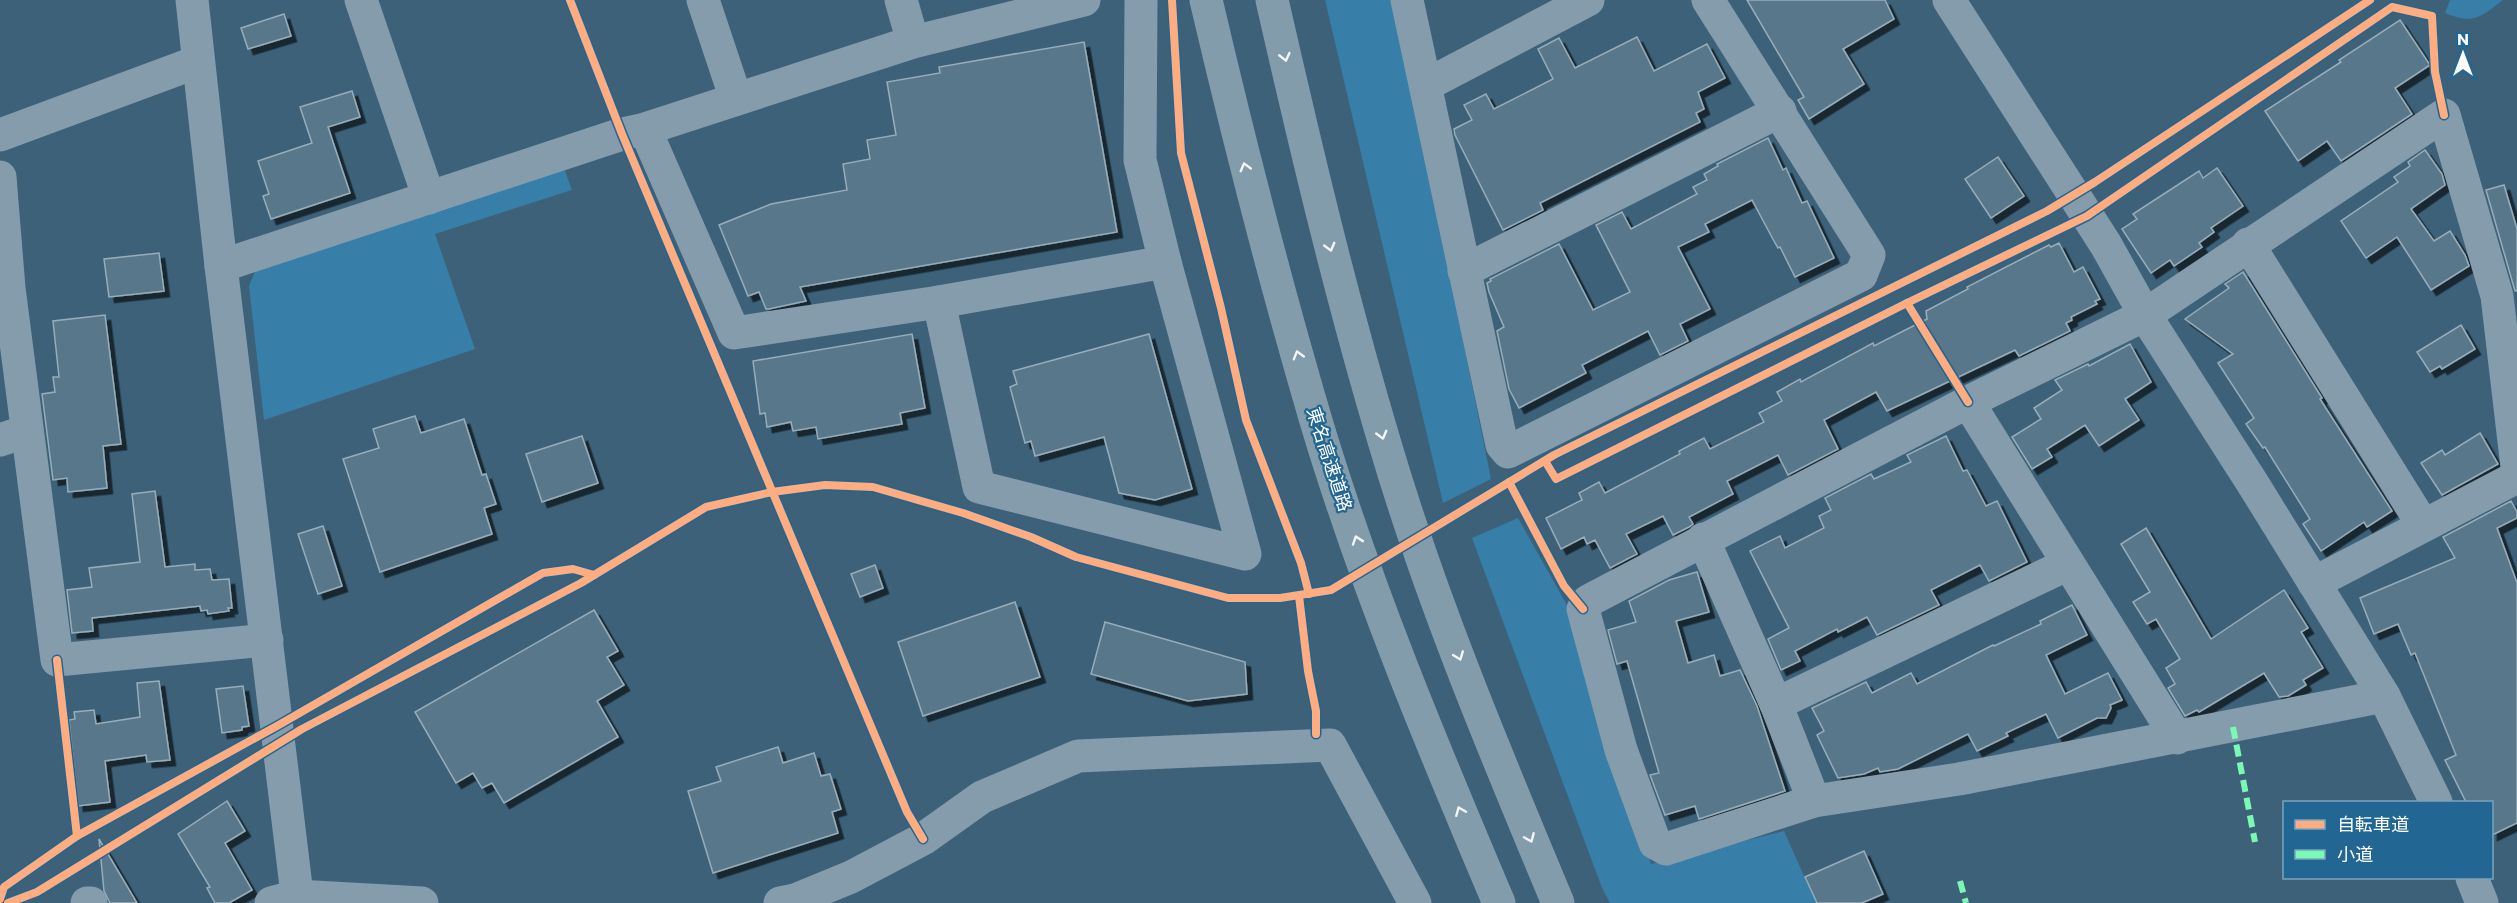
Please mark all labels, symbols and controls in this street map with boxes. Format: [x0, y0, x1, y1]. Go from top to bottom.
north arrow [2433, 24, 2493, 84]
text: N [2457, 29, 2469, 48]
one-way arrow [1278, 52, 1291, 62]
one-way arrow [1240, 162, 1253, 172]
one-way arrow [1323, 241, 1335, 252]
one-way arrow [1293, 350, 1305, 360]
street label: 東名高速道路 [1303, 404, 1357, 514]
one-way arrow [1375, 429, 1387, 440]
one-way arrow [1351, 535, 1364, 546]
one-way arrow [1452, 650, 1464, 661]
legend [2283, 801, 2493, 879]
one-way arrow [1455, 806, 1467, 817]
text: 自転車道 [2337, 813, 2409, 835]
one-way arrow [1523, 831, 1535, 842]
text: 小道 [2337, 843, 2373, 865]

